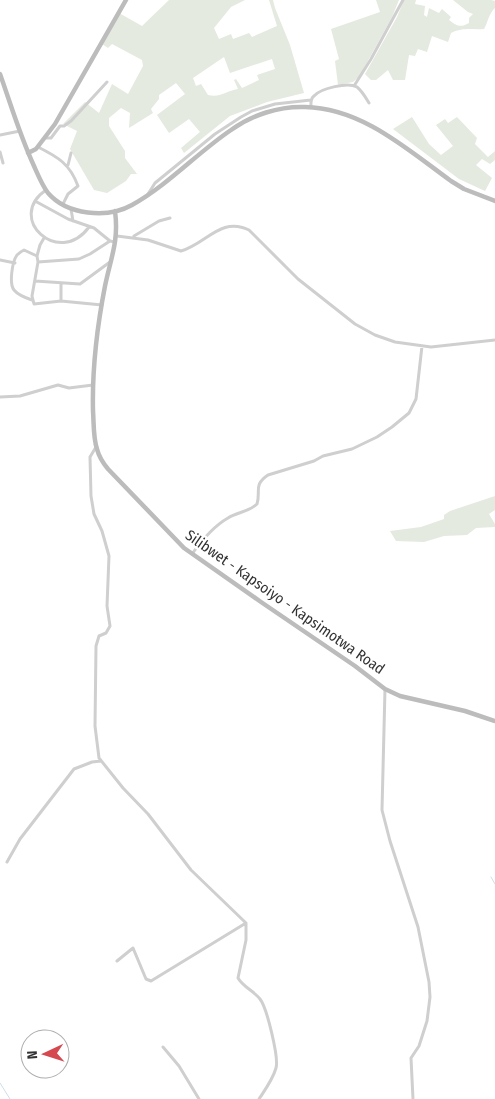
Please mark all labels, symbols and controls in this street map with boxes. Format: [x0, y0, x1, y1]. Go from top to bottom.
street label: Silibwet - Kapsoiyo - Kapsimotwa Road [182, 526, 388, 678]
north arrow [20, 1029, 70, 1079]
text: N [24, 1050, 41, 1060]

